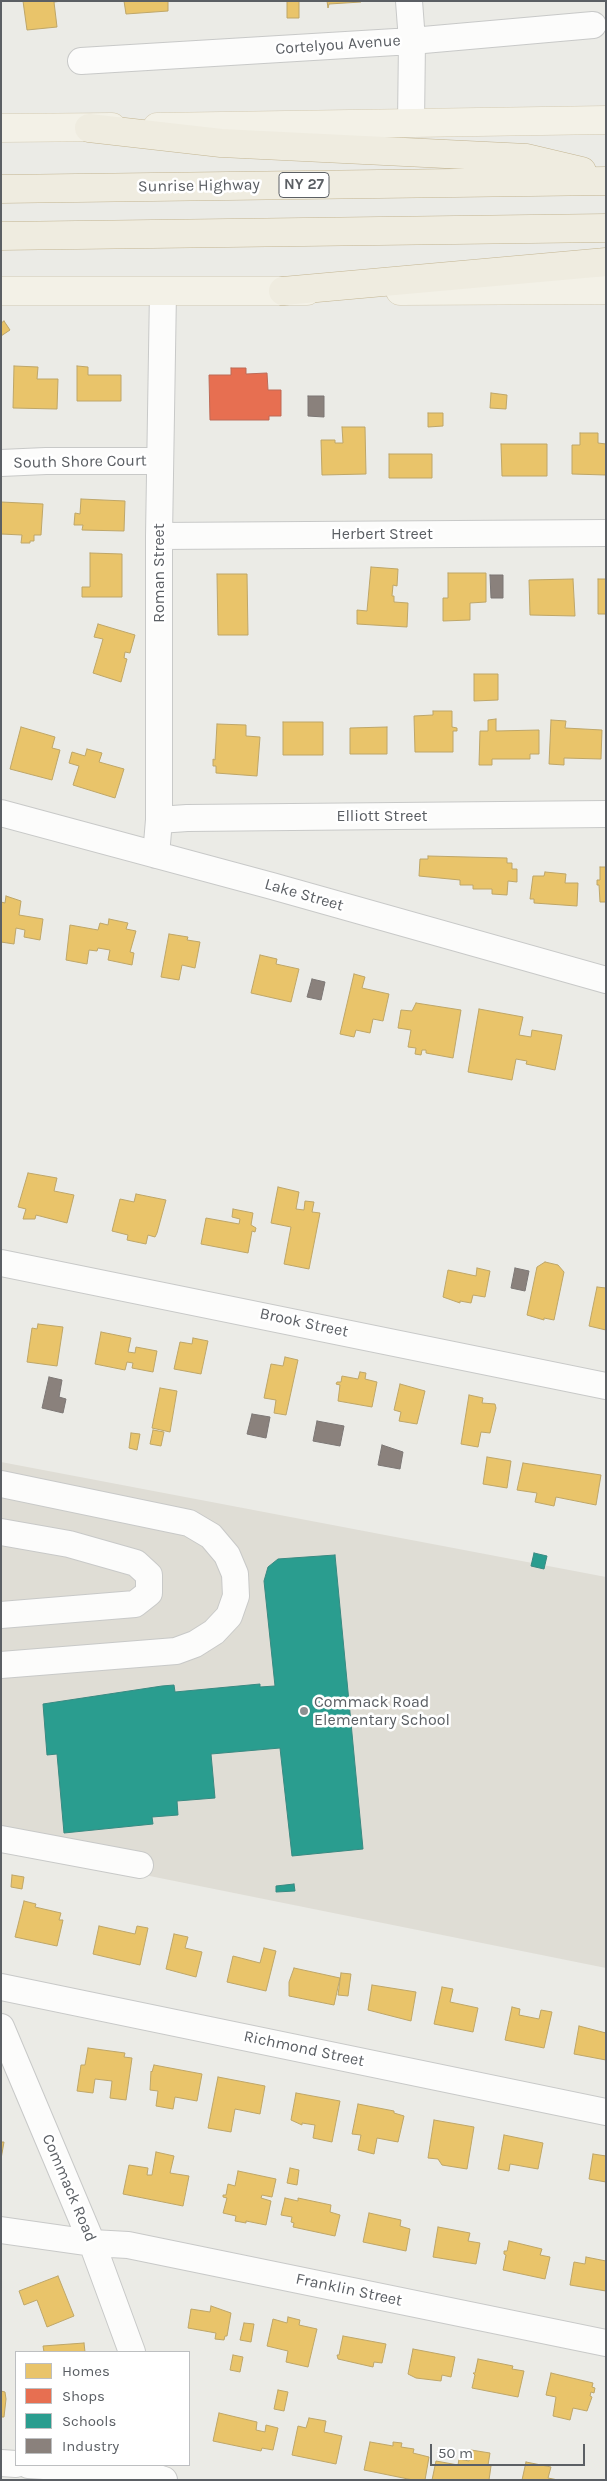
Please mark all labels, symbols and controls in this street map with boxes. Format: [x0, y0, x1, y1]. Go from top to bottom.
street label: Cortelyou Avenue [275, 31, 401, 59]
road number: NY 27 [279, 172, 329, 198]
street label: Sunrise Highway [138, 175, 260, 197]
street label: South Shore Court [13, 451, 147, 473]
street label: Roman Street [149, 523, 169, 623]
street label: Herbert Street [331, 524, 433, 544]
street label: Elliott Street [336, 806, 428, 826]
street label: Lake Street [262, 875, 346, 915]
street label: Brook Street [258, 1304, 350, 1342]
place label: Commack Road Elementary School [314, 1692, 450, 1730]
marker: Commack Road Elementary School [298, 1705, 310, 1717]
street label: Richmond Street [242, 2027, 366, 2071]
street label: Commack Road [38, 2131, 100, 2245]
street label: Franklin Street [294, 2269, 404, 2311]
legend [15, 2351, 190, 2466]
text: Homes [62, 2362, 110, 2380]
text: Shops [62, 2387, 105, 2405]
text: Schools [62, 2412, 116, 2430]
scale bar [432, 2434, 587, 2466]
text: Industry [62, 2437, 119, 2455]
text: 50 m [438, 2444, 473, 2462]

